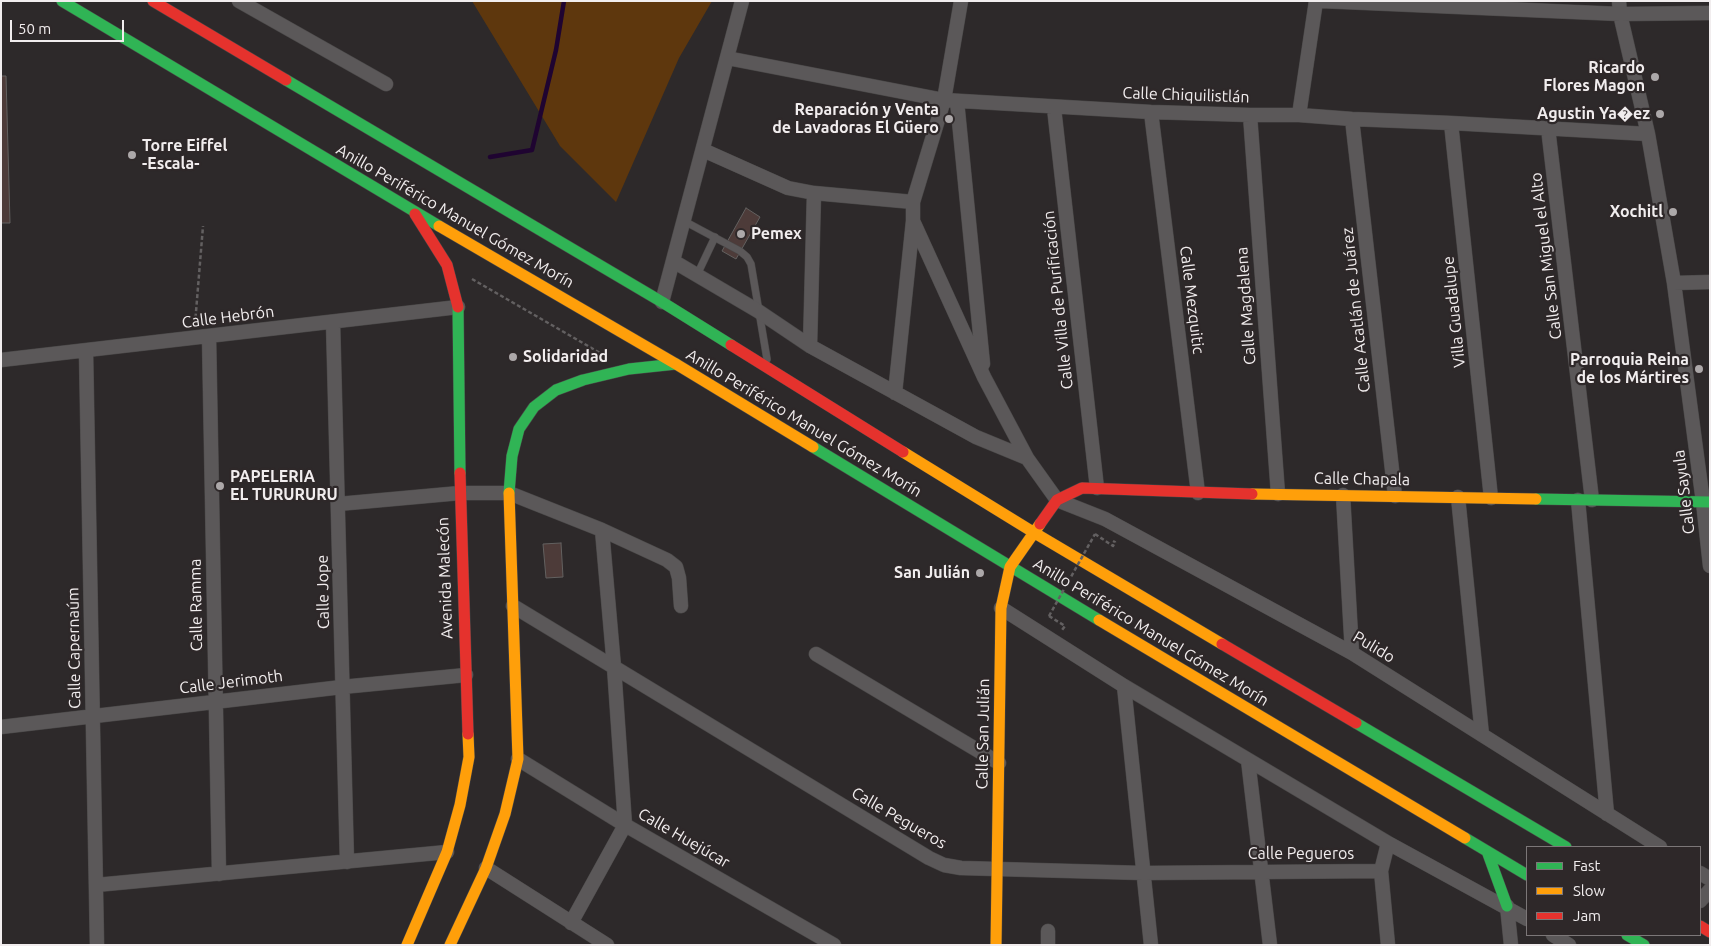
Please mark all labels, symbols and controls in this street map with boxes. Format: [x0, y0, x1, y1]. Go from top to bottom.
scale bar [12, 10, 126, 42]
text: 50 m [18, 20, 51, 37]
place label: Ricardo Flores Magon [1543, 58, 1645, 96]
marker: Ricardo Flores Magon [1649, 71, 1661, 83]
street label: Calle Chiquilistlán [1122, 83, 1250, 107]
place label: Reparación y Venta de Lavadoras El Güero [772, 100, 939, 138]
place label: Agustin Ya�ez [1537, 104, 1650, 124]
marker: Agustin Ya�ez [1654, 108, 1666, 120]
marker: Reparación y Venta de Lavadoras El Güero [943, 113, 955, 125]
place label: Torre Eiffel -Escala- [142, 136, 227, 174]
street label: Anillo Periférico Manuel Gómez Morín [333, 140, 577, 292]
marker: Torre Eiffel -Escala- [126, 149, 138, 161]
street label: Calle San Miguel el Alto [1526, 171, 1566, 341]
place label: Xochitl [1610, 202, 1663, 222]
marker: Xochitl [1667, 206, 1679, 218]
street label: Calle Villa de Purificación [1039, 210, 1077, 390]
place label: Pemex [751, 224, 802, 244]
street label: Calle Acatlán de Juárez [1338, 227, 1374, 393]
marker: Pemex [735, 228, 747, 240]
street label: Calle Mezquitic [1176, 245, 1208, 355]
street label: Calle Magdalena [1232, 246, 1260, 366]
street label: Villa Guadalupe [1439, 255, 1469, 369]
street label: Calle Hebrón [181, 302, 275, 332]
street label: Anillo Periférico Manuel Gómez Morín [683, 345, 925, 501]
place label: Solidaridad [523, 347, 608, 367]
place label: Parroquia Reina de los Mártires [1570, 350, 1689, 388]
marker: Solidaridad [507, 351, 519, 363]
marker: Parroquia Reina de los Mártires [1693, 363, 1705, 375]
street label: Calle Sayula [1669, 449, 1699, 535]
place label: PAPELERIA EL TURURURU [230, 467, 338, 505]
street label: Calle Chapala [1314, 469, 1410, 489]
marker: PAPELERIA EL TURURURU [214, 480, 226, 492]
street label: Avenida Malecón [433, 517, 457, 639]
street label: Anillo Periférico Manuel Gómez Morín [1030, 554, 1272, 710]
street label: Calle Jope [313, 555, 333, 629]
street label: Calle Ramma [186, 558, 206, 652]
place label: San Julián [894, 563, 970, 583]
marker: San Julián [974, 567, 986, 579]
street label: Calle Capernaúm [63, 587, 85, 709]
street label: Pulido [1350, 627, 1398, 667]
street label: Calle Jerimoth [178, 666, 284, 698]
street label: Calle San Julián [972, 678, 994, 790]
street label: Calle Pegueros [848, 783, 950, 853]
street label: Calle Huejúcar [635, 804, 733, 872]
street label: Calle Pegueros [1248, 844, 1354, 864]
legend [1526, 846, 1701, 936]
text: Fast [1573, 857, 1600, 874]
text: Slow [1573, 882, 1605, 899]
text: Jam [1573, 907, 1601, 924]

